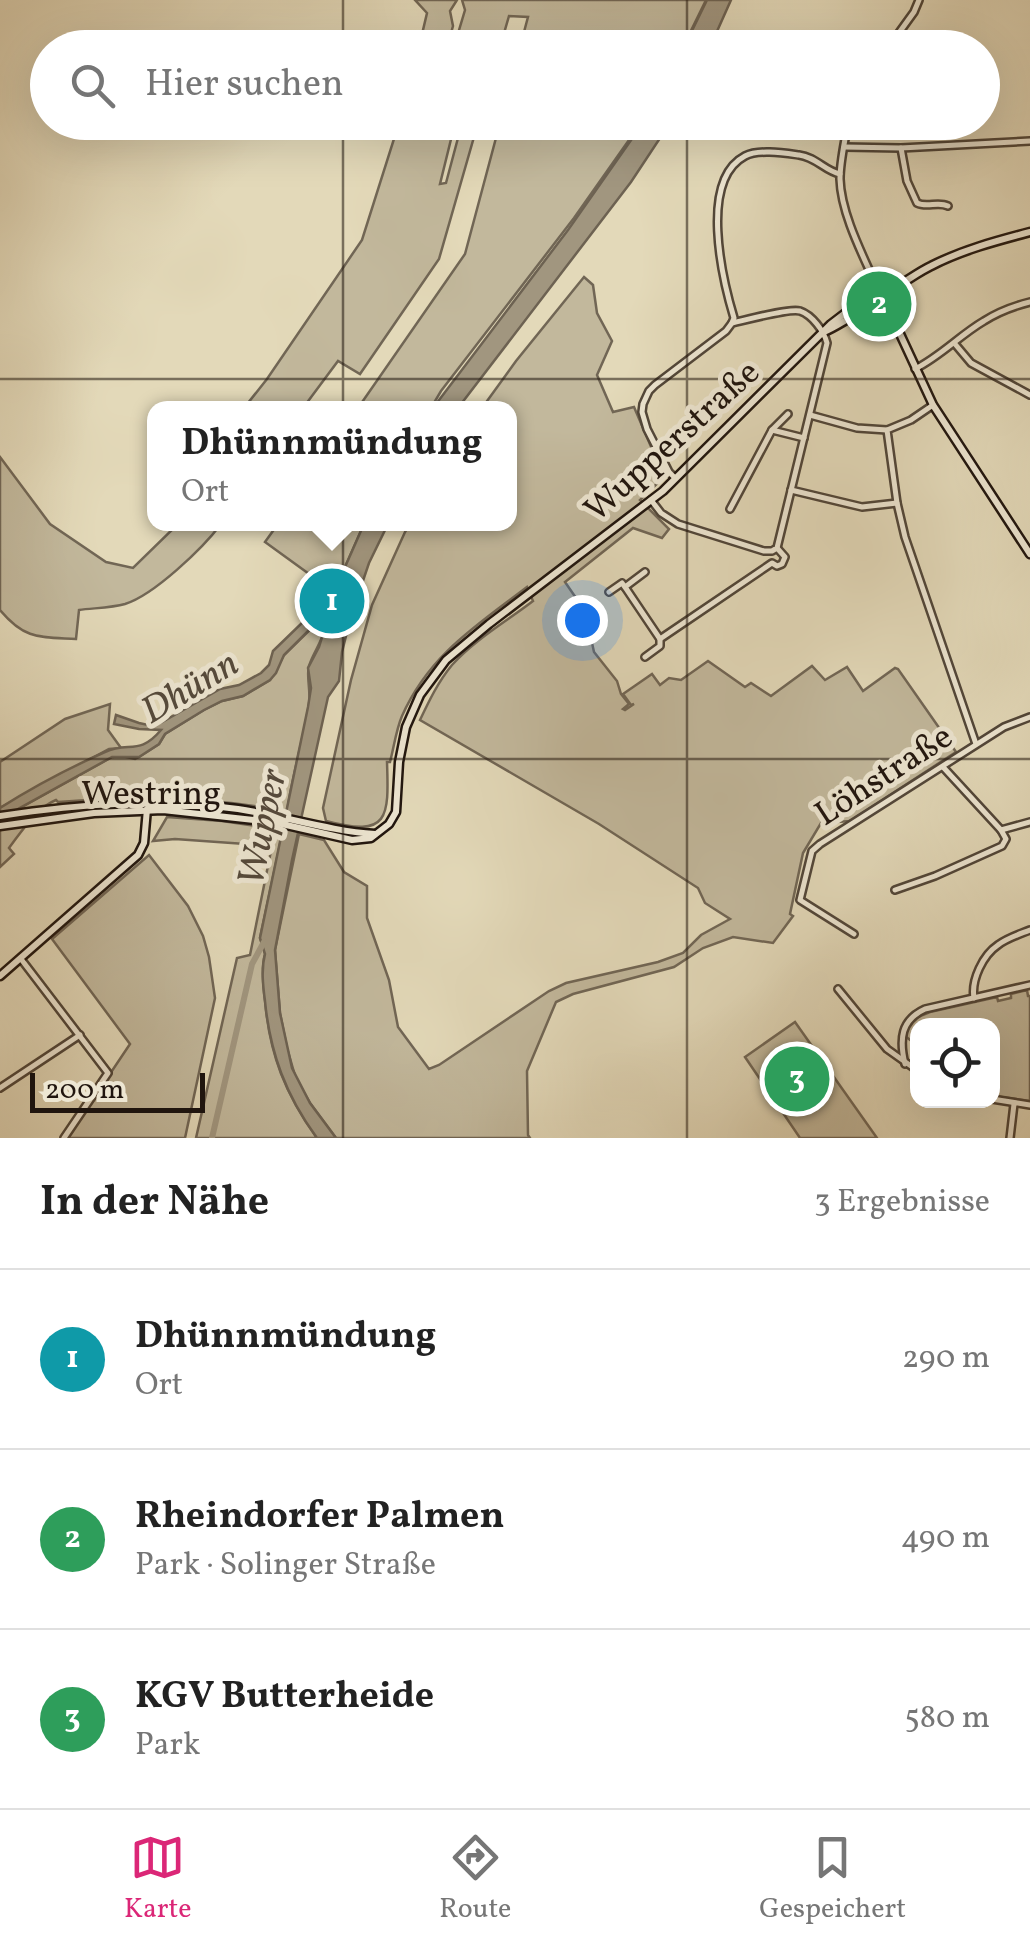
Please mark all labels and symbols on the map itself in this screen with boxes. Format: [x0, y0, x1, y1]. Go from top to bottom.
pin: 2 [846, 266, 912, 342]
street label: Wupperstraße [575, 350, 771, 534]
pin: 1 [300, 564, 364, 638]
your location [557, 595, 608, 646]
water label: Dhünn [132, 639, 250, 739]
street label: Löhstraße [806, 714, 963, 839]
water label: Wupper [226, 764, 303, 891]
street label: Westring [81, 771, 221, 819]
pin: 3 [764, 1042, 830, 1116]
scale bar [30, 1068, 205, 1112]

